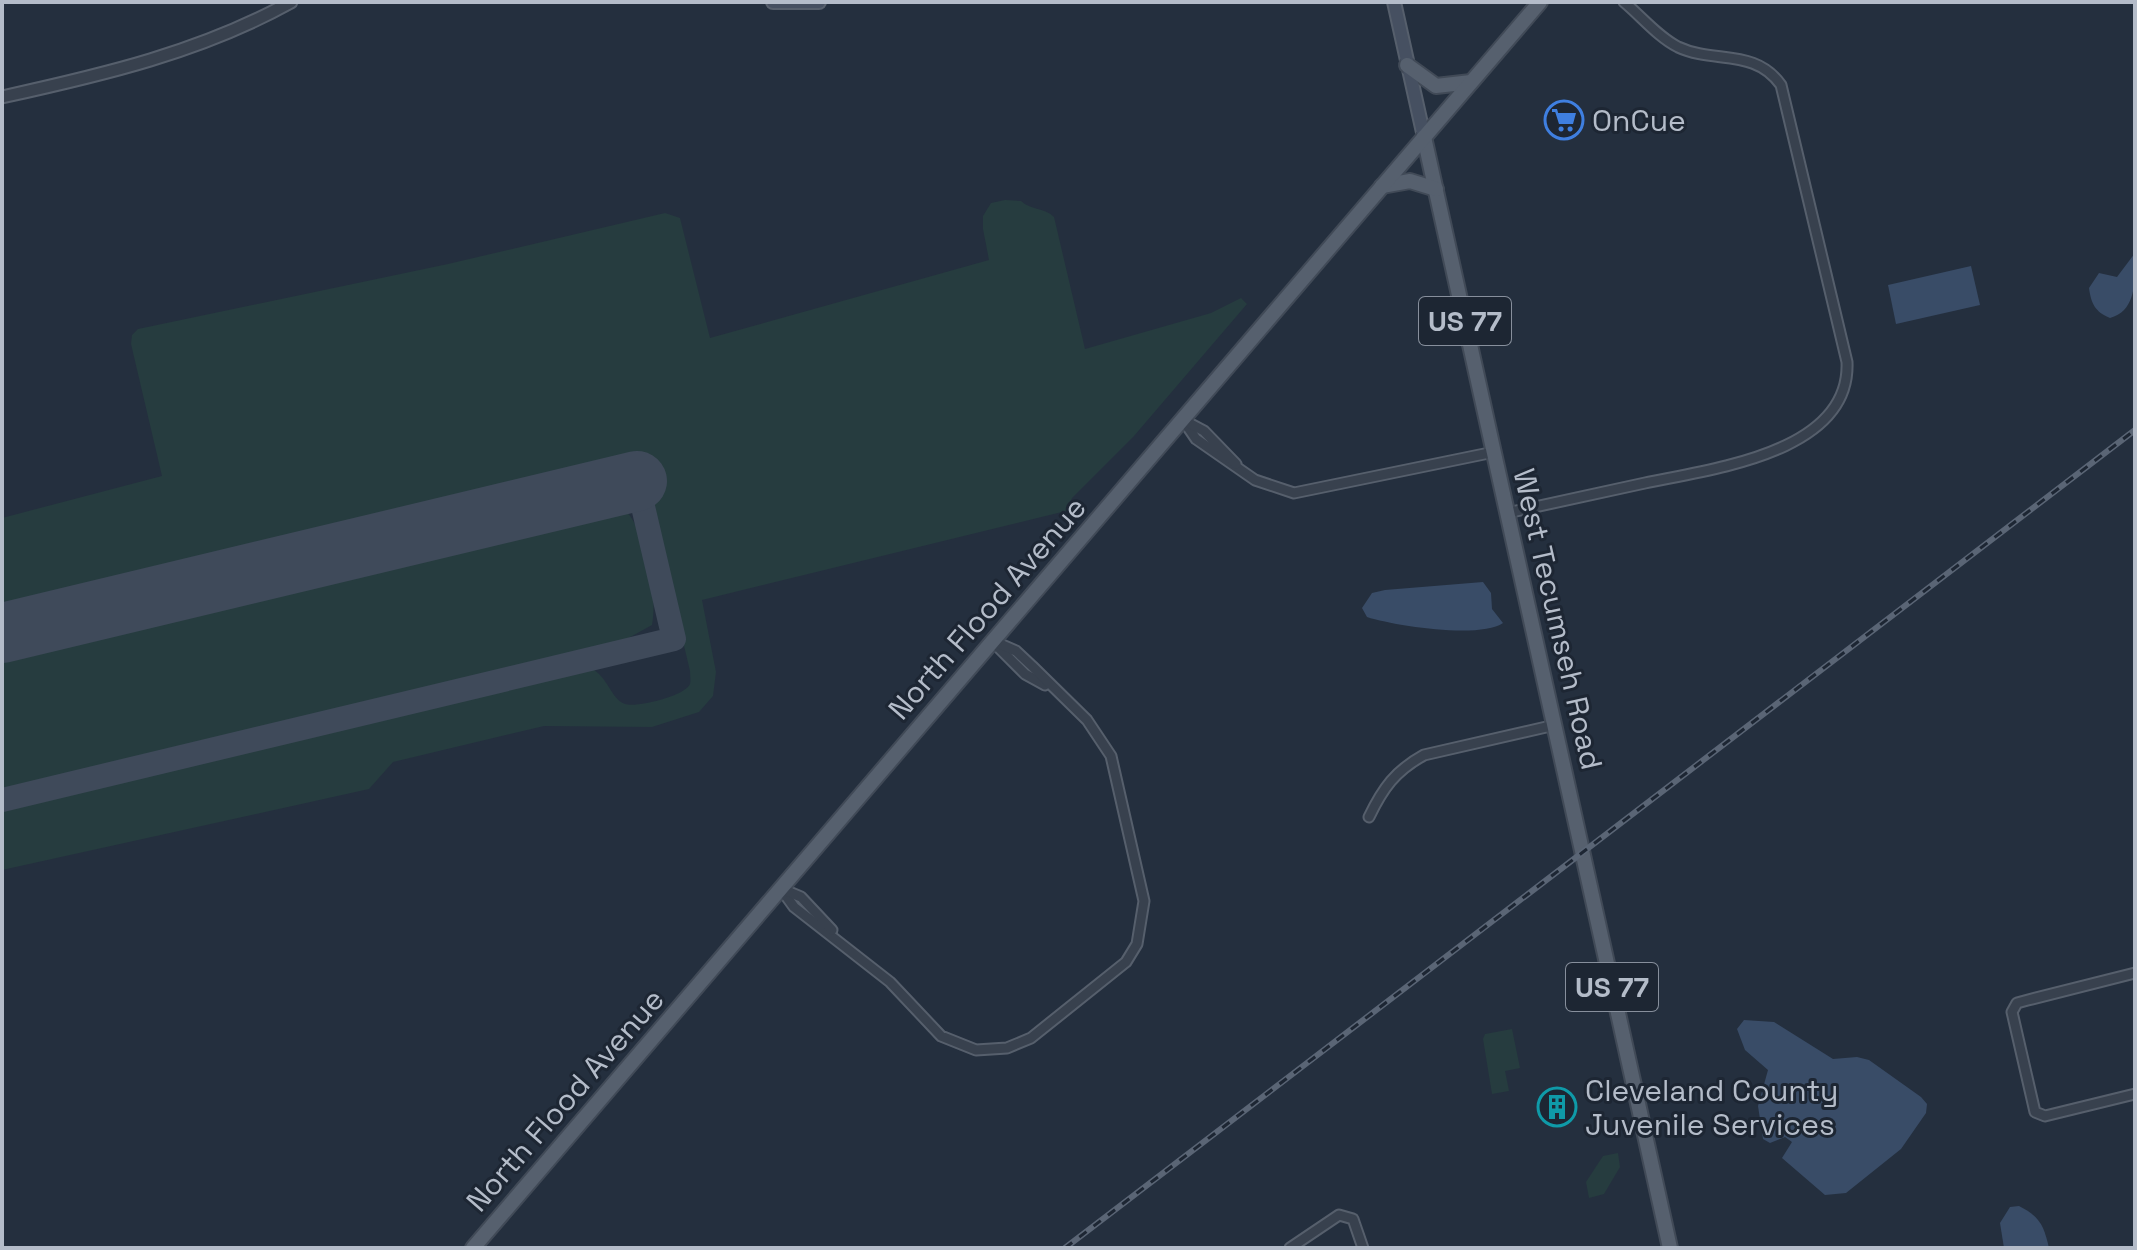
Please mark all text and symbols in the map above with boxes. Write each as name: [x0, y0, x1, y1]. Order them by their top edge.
supermarket icon: OnCue: [1543, 99, 1585, 141]
place label: OnCue: [1592, 101, 1686, 140]
road number: US 77: [1419, 297, 1511, 345]
street label: West Tecumseh Road: [1504, 465, 1612, 773]
street label: North Flood Avenue: [879, 488, 1095, 728]
road number: US 77: [1566, 963, 1658, 1011]
street label: North Flood Avenue: [457, 980, 673, 1220]
place label: Cleveland County Juvenile Services: [1585, 1071, 1838, 1144]
building icon: Cleveland County Juvenile Services: [1536, 1086, 1578, 1128]

